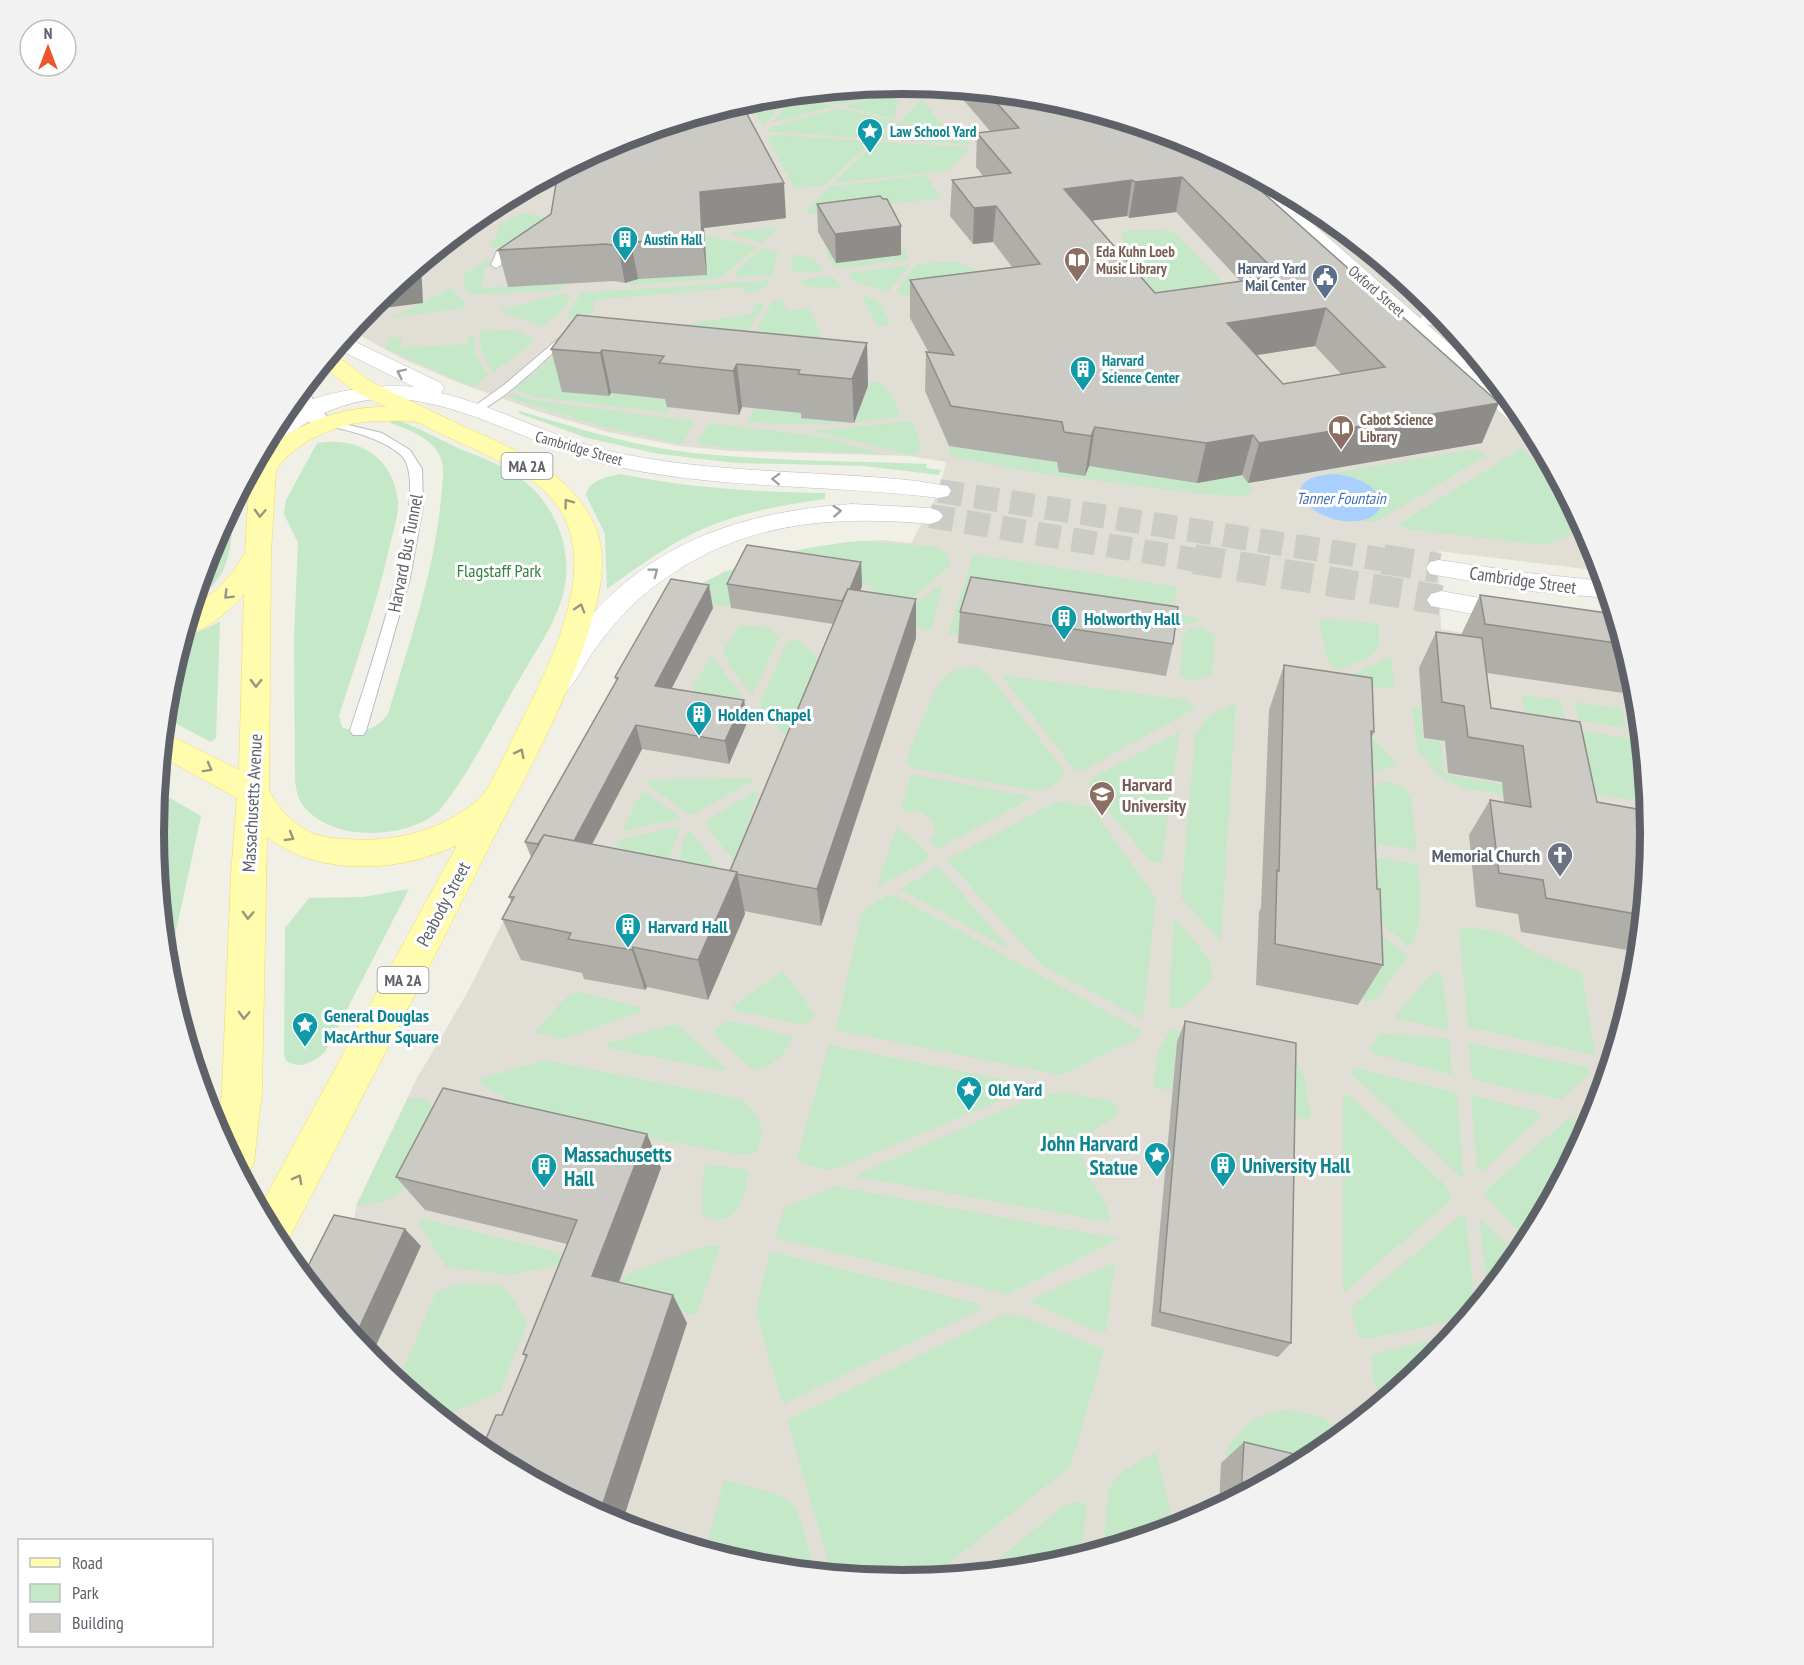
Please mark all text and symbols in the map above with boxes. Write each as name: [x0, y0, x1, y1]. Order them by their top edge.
north arrow: [18, 18, 78, 78]
text: N: [44, 23, 52, 43]
place icon: Law School Yard: [855, 116, 885, 154]
place label: Law School Yard: [890, 122, 977, 141]
building icon: Austin Hall: [610, 224, 640, 262]
place label: Austin Hall: [643, 230, 703, 249]
place label: Eda Kuhn Loeb Music Library: [1096, 242, 1175, 278]
library icon: Eda Kuhn Loeb Music Library: [1062, 245, 1092, 283]
place label: Harvard Yard Mail Center: [1238, 259, 1307, 295]
street label: Oxford Street: [1345, 261, 1409, 321]
public building icon: Harvard Yard Mail Center: [1310, 262, 1340, 300]
place label: Harvard Science Center: [1102, 351, 1180, 387]
building icon: Harvard Science Center: [1068, 354, 1098, 392]
one-way arrow: [397, 369, 408, 381]
place label: Cabot Science Library: [1360, 410, 1434, 446]
library icon: Cabot Science Library: [1326, 413, 1356, 451]
street label: Cambridge Street: [533, 427, 625, 469]
road number: MA 2A: [502, 453, 552, 479]
one-way arrow: [772, 472, 781, 485]
water label: Tanner Fountain: [1296, 488, 1387, 508]
street label: Harvard Bus Tunnel: [382, 491, 428, 614]
one-way arrow: [565, 498, 576, 509]
one-way arrow: [833, 505, 842, 518]
one-way arrow: [254, 508, 267, 517]
park label: Flagstaff Park: [457, 559, 541, 582]
street label: Cambridge Street: [1468, 561, 1578, 599]
one-way arrow: [648, 568, 659, 579]
one-way arrow: [225, 587, 236, 598]
one-way arrow: [573, 603, 586, 614]
building icon: Holworthy Hall: [1049, 603, 1079, 641]
place label: Holworthy Hall: [1084, 607, 1180, 630]
one-way arrow: [250, 679, 262, 688]
building icon: Holden Chapel: [684, 699, 714, 737]
place label: Holden Chapel: [718, 703, 812, 726]
street label: Massachusetts Avenue: [237, 733, 267, 873]
one-way arrow: [512, 749, 524, 760]
one-way arrow: [202, 761, 212, 772]
place label: Harvard University: [1122, 773, 1187, 817]
school or university icon: Harvard University: [1087, 779, 1117, 817]
one-way arrow: [283, 830, 294, 841]
church icon: Memorial Church: [1545, 840, 1575, 878]
place label: Memorial Church: [1432, 844, 1540, 867]
street label: Peabody Street: [411, 858, 475, 950]
one-way arrow: [241, 911, 254, 920]
building icon: Harvard Hall: [613, 911, 643, 949]
place label: Harvard Hall: [648, 915, 728, 938]
road number: MA 2A: [378, 967, 428, 993]
place label: General Douglas MacArthur Square: [324, 1004, 439, 1048]
place icon: General Douglas MacArthur Square: [290, 1010, 320, 1048]
one-way arrow: [238, 1011, 251, 1020]
place icon: Old Yard: [954, 1074, 984, 1112]
place label: Old Yard: [988, 1078, 1042, 1101]
place label: John Harvard Statue: [1040, 1130, 1138, 1181]
place icon: John Harvard Statue: [1142, 1140, 1172, 1178]
place label: Massachusetts Hall: [564, 1141, 672, 1192]
building icon: University Hall: [1208, 1150, 1238, 1188]
building icon: Massachusetts Hall: [529, 1151, 559, 1189]
place label: University Hall: [1242, 1152, 1351, 1179]
one-way arrow: [291, 1175, 302, 1186]
legend: [18, 1539, 213, 1647]
text: Road: [72, 1551, 103, 1574]
text: Park: [72, 1581, 99, 1604]
text: Building: [72, 1611, 124, 1634]

